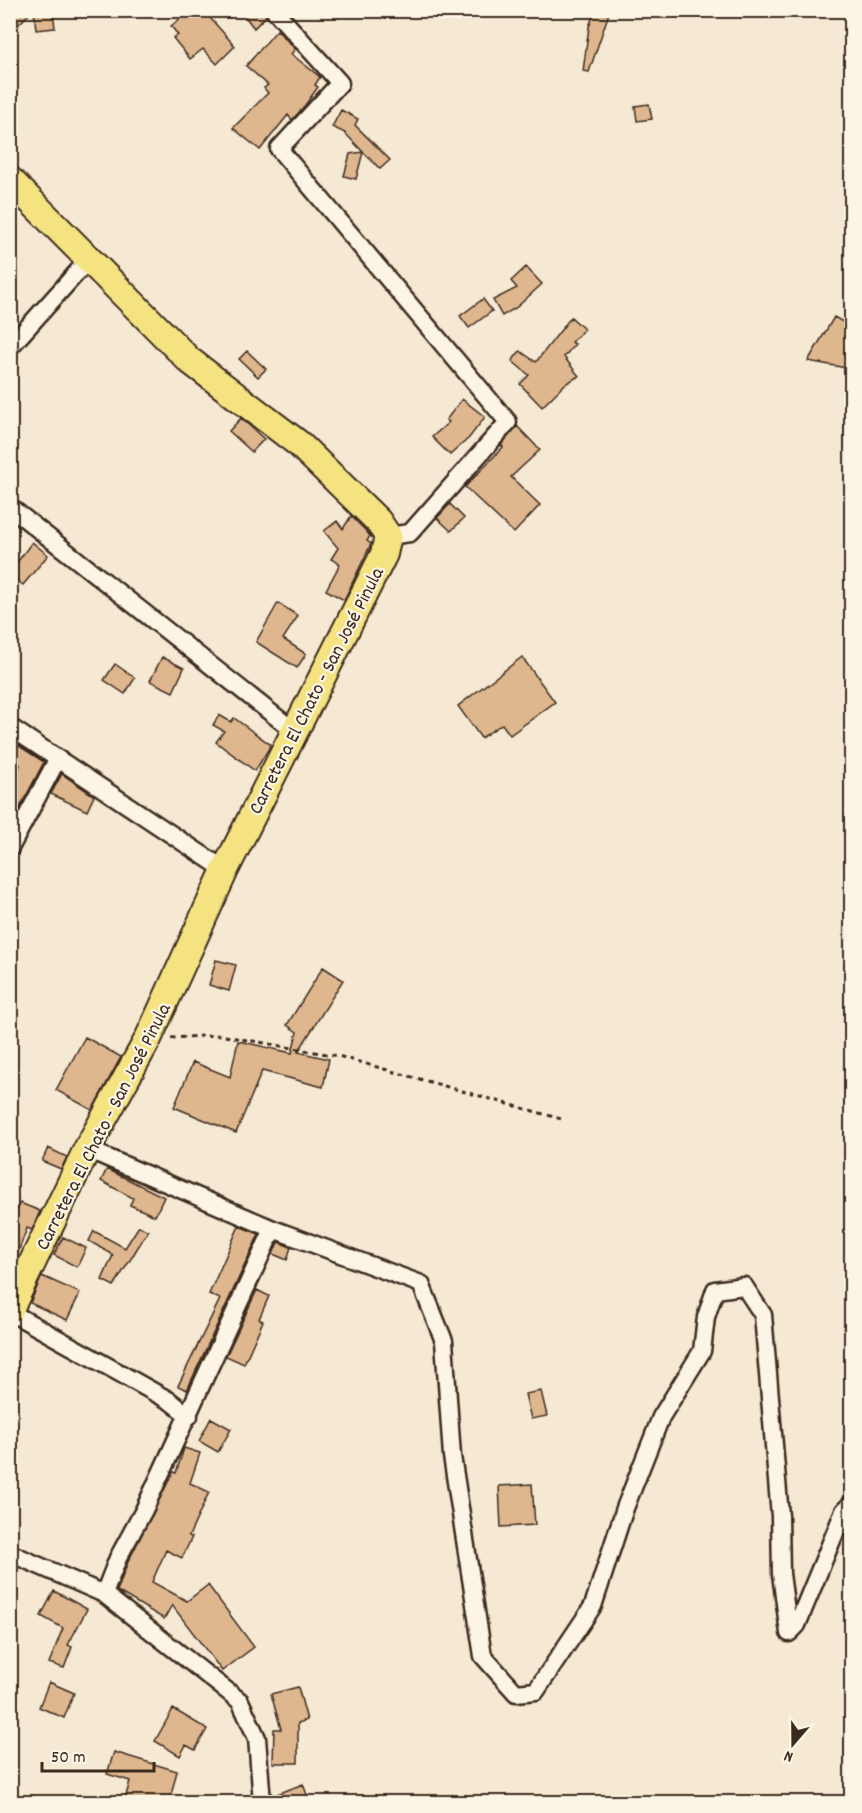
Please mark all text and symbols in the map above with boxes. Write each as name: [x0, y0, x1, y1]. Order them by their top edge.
street label: Carretera El Chato - San José Pinula: [243, 562, 393, 820]
street label: Carretera El Chato - San José Pinula: [30, 998, 180, 1256]
north arrow: [763, 1714, 823, 1774]
scale bar: [42, 1735, 154, 1773]
text: N: [781, 1744, 796, 1768]
text: 50 m: [51, 1746, 86, 1771]

